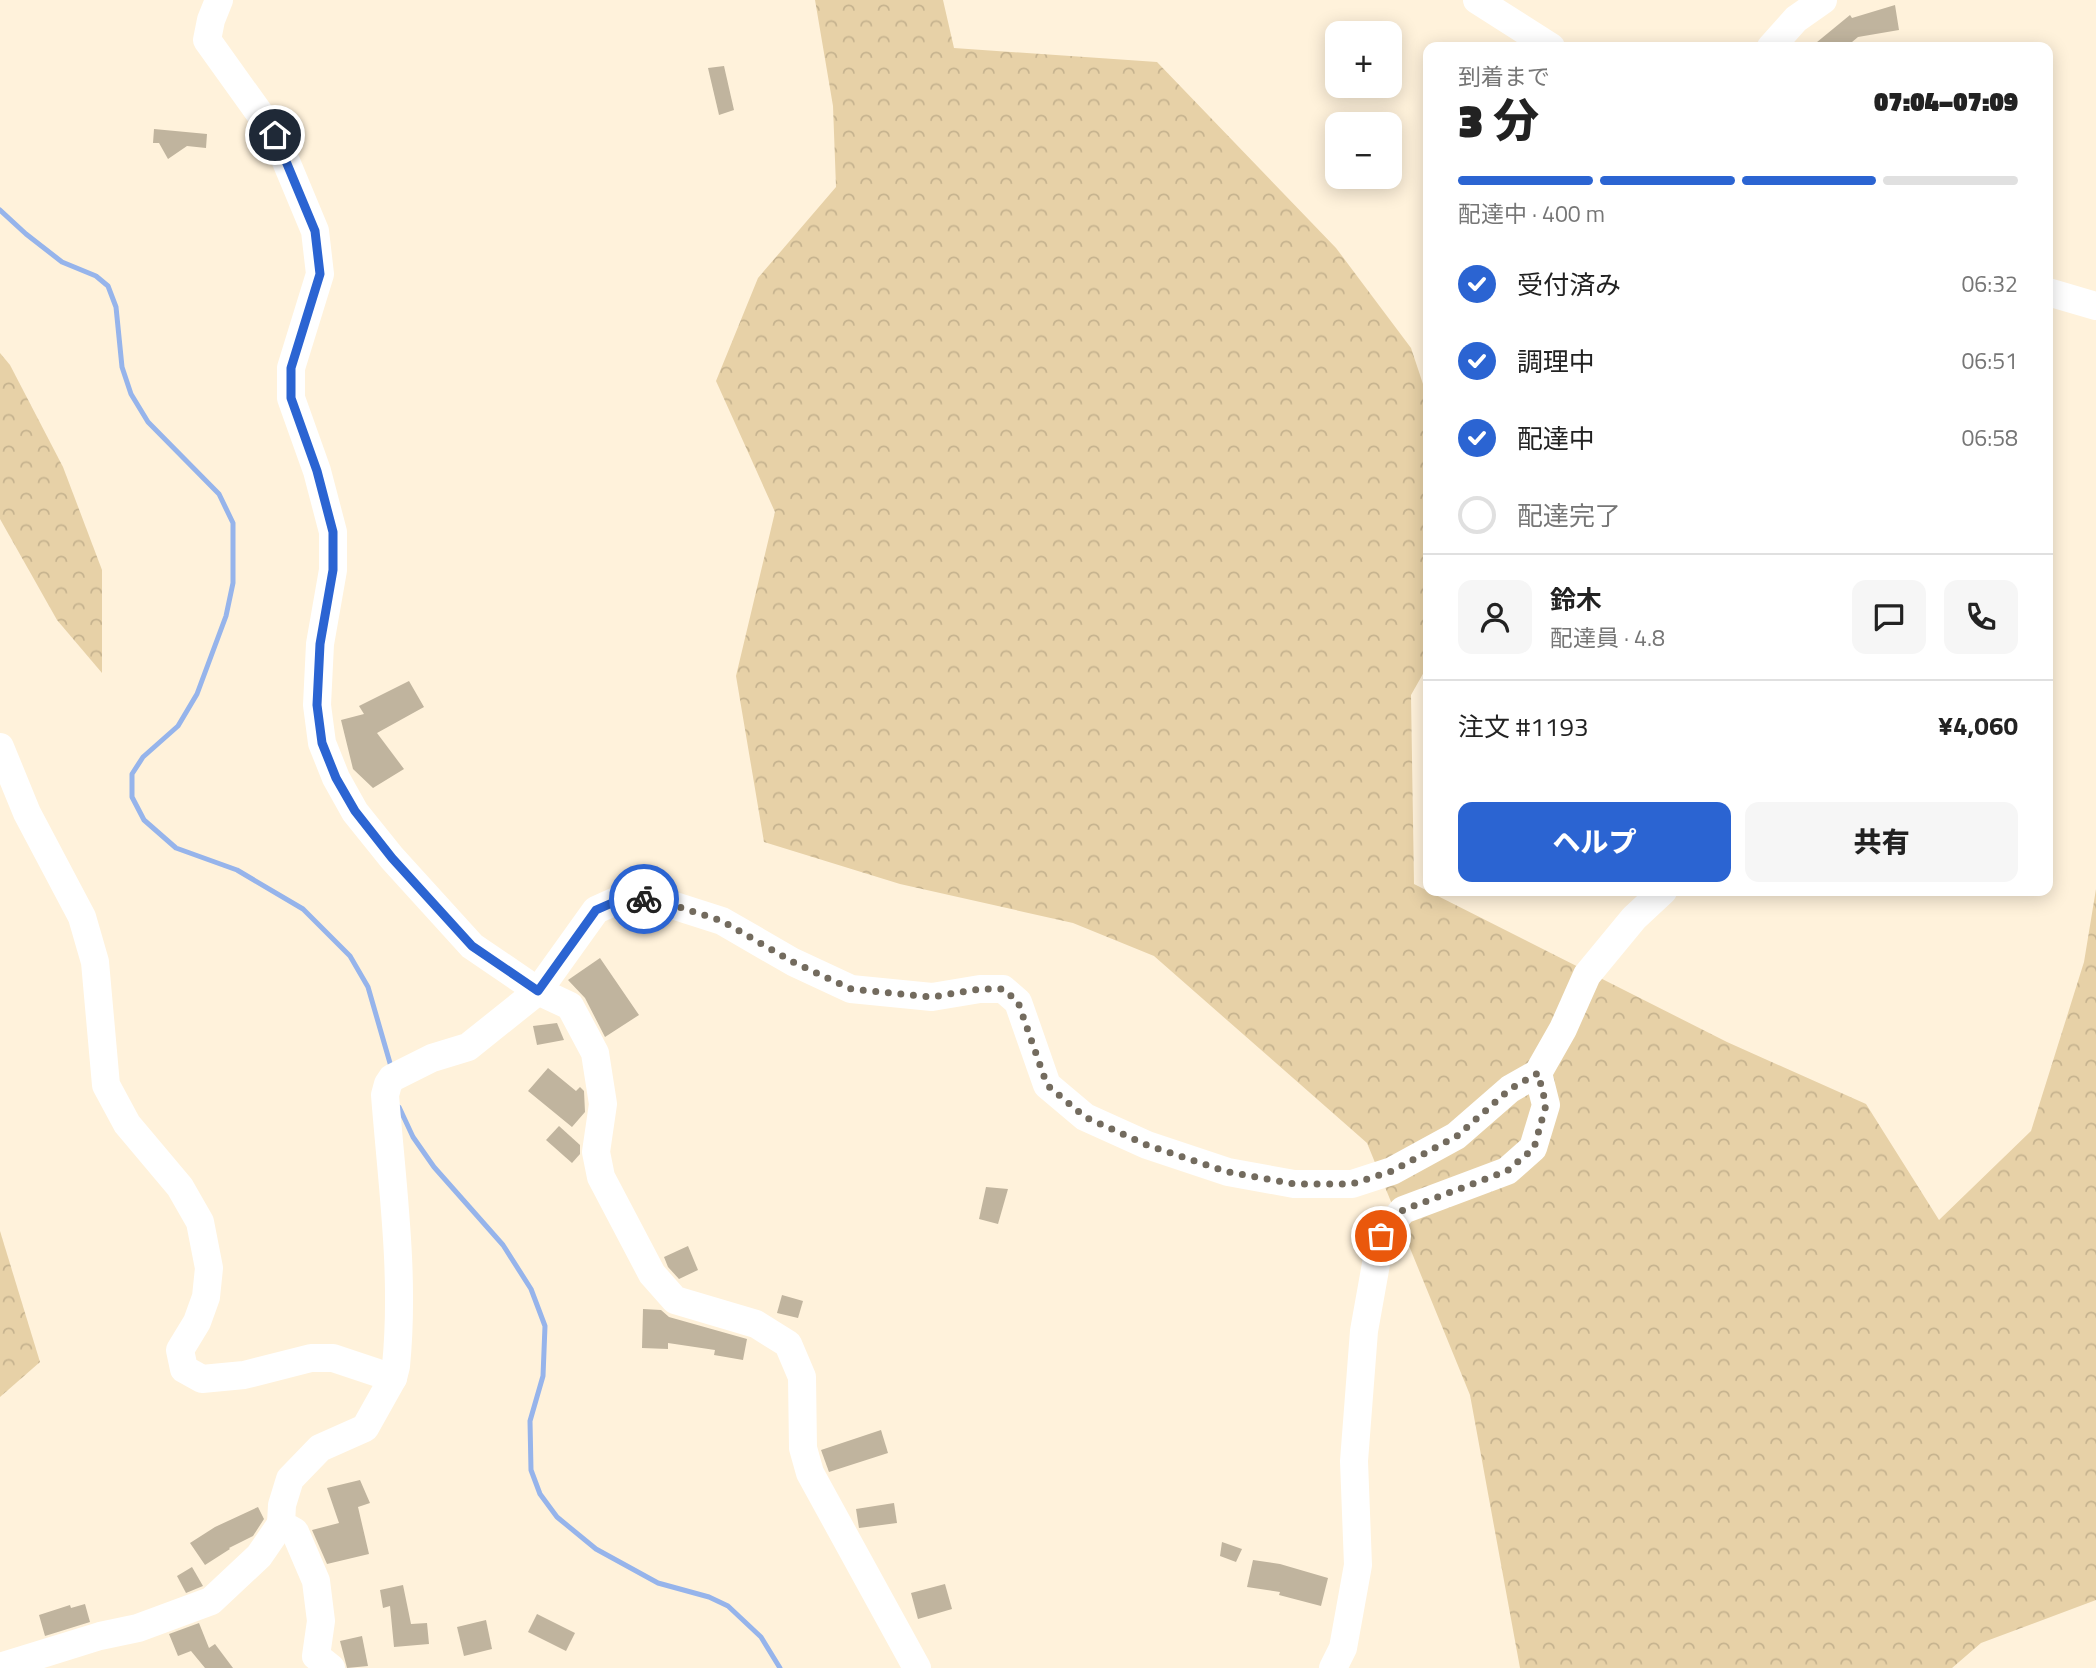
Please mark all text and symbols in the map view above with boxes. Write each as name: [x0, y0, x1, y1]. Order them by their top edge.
map controls: [1325, 21, 1402, 189]
button: +: [1325, 21, 1402, 98]
text: 到着まで: [1458, 59, 1550, 94]
text: 07:04–07:09: [1874, 82, 2018, 121]
text: 3 分: [1458, 85, 1539, 155]
pin: [245, 105, 305, 165]
button: −: [1325, 112, 1402, 189]
icon: home: [256, 116, 294, 154]
text: 配達中 · 400 m: [1458, 196, 1605, 231]
icon: check: [1458, 265, 1496, 303]
text: 受付済み: [1517, 265, 1621, 304]
text: 06:32: [1961, 266, 2018, 301]
icon: check: [1458, 342, 1496, 380]
text: 調理中: [1517, 342, 1595, 381]
text: 06:51: [1961, 343, 2018, 378]
icon: check: [1458, 419, 1496, 457]
text: 配達中: [1517, 419, 1595, 458]
text: 06:58: [1961, 420, 2018, 455]
text: 配達完了: [1517, 496, 1621, 535]
button: person: [1458, 580, 1532, 654]
text: 鈴木: [1550, 580, 1602, 619]
button: chat: [1852, 580, 1926, 654]
button: phone: [1944, 580, 2018, 654]
text: 配達員 · 4.8: [1550, 620, 1665, 655]
text: ¥4,060: [1938, 706, 2018, 745]
text: 注文 #1193: [1458, 707, 1589, 746]
button: ヘルプ: [1458, 802, 1731, 882]
button: 共有: [1745, 802, 2018, 882]
courier: [609, 864, 679, 934]
icon: bike: [625, 880, 663, 918]
pin: [1351, 1206, 1411, 1266]
icon: bag: [1362, 1217, 1400, 1255]

